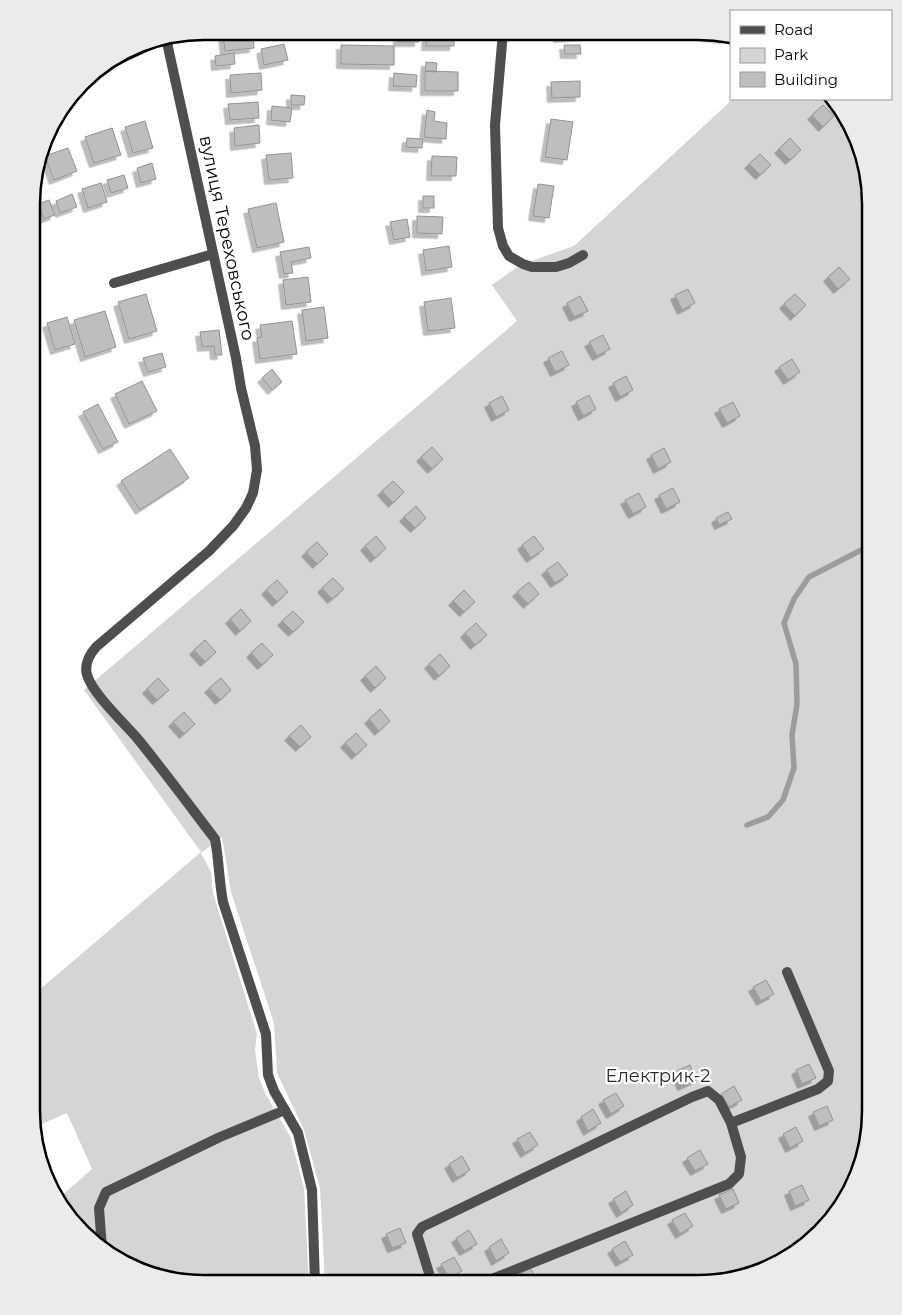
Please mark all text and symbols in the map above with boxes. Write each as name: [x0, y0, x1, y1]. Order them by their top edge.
legend: [730, 10, 892, 100]
text: Road: [774, 20, 813, 39]
text: Park: [774, 45, 808, 64]
text: Building: [774, 70, 838, 89]
street label: вулиця Тереховського: [194, 133, 260, 343]
park label: Електрик-2: [606, 1065, 710, 1087]

